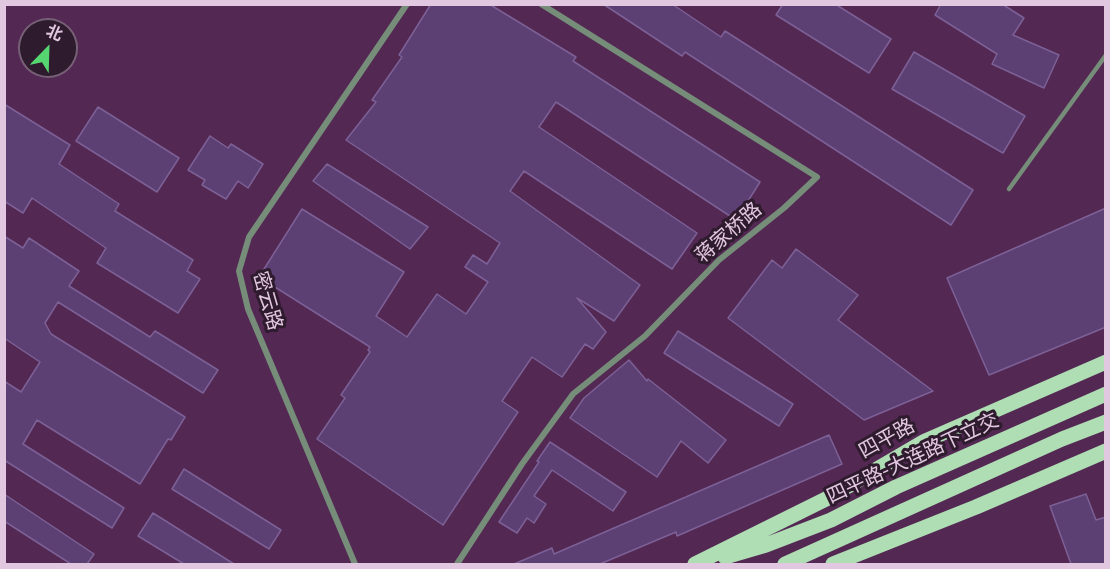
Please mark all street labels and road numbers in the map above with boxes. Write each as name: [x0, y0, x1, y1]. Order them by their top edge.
street label: 蒋家桥路: [691, 198, 767, 268]
street label: 密云路: [247, 269, 287, 333]
street label: 四平路-大连路下立交: [823, 409, 1003, 509]
street label: 四平路: [855, 414, 919, 464]

